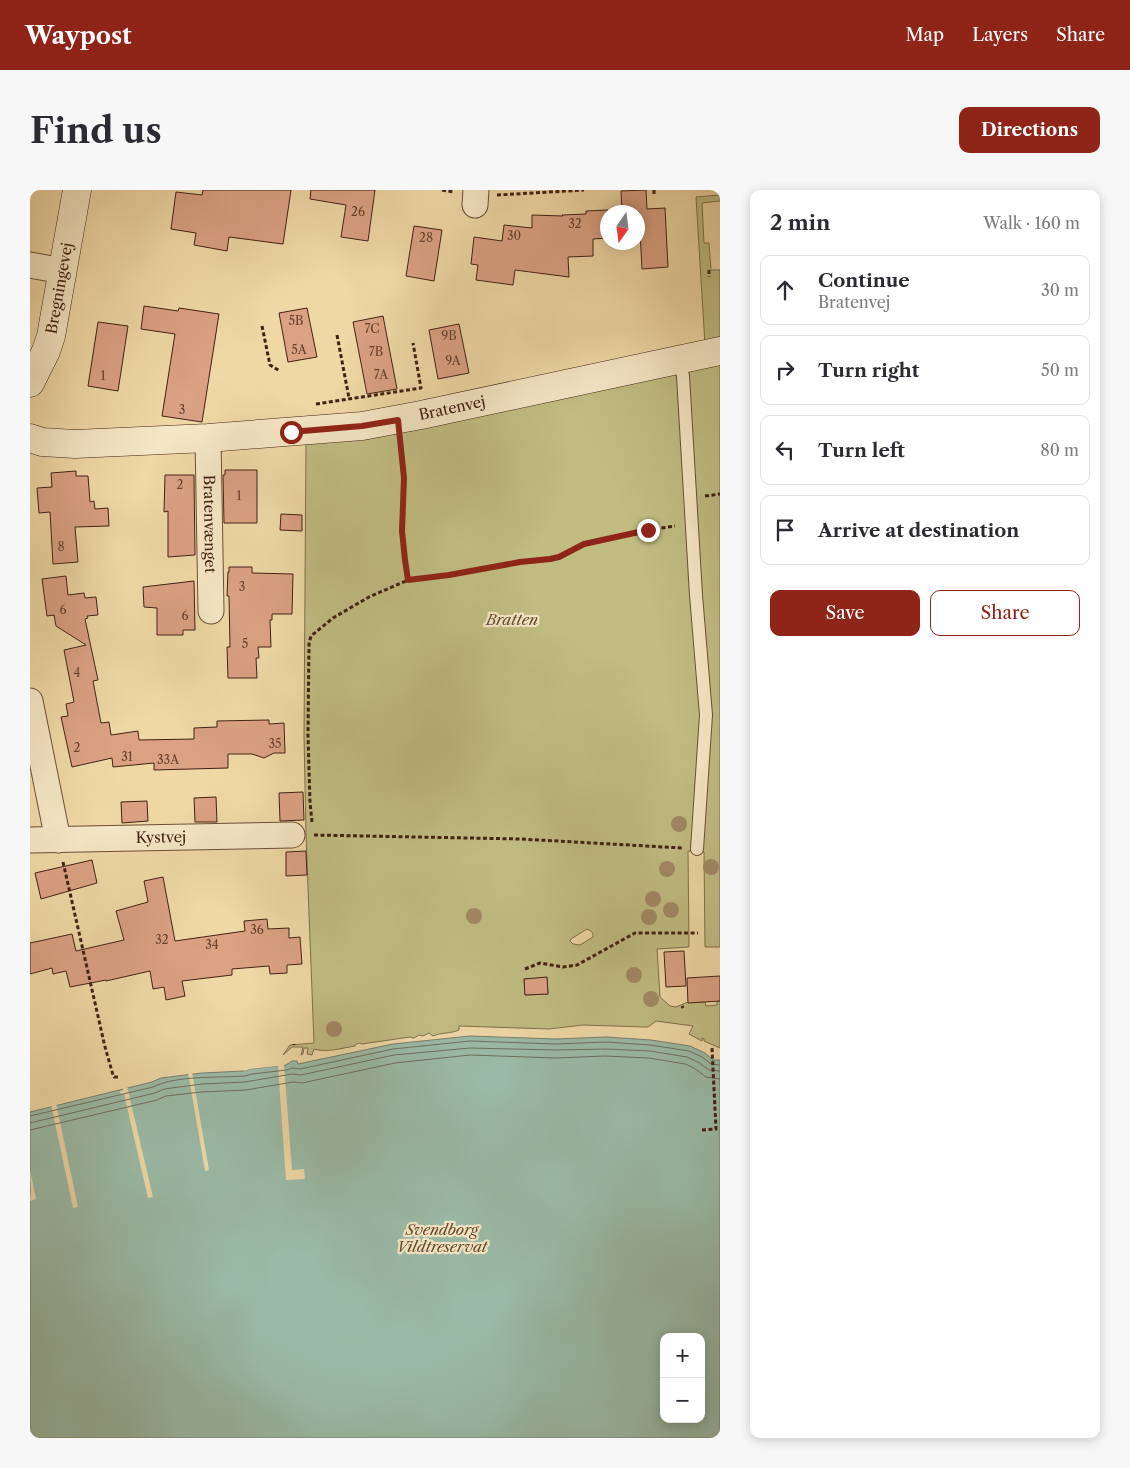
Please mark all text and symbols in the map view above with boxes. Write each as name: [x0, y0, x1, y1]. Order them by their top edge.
text: Waypost: [25, 21, 132, 50]
text: Map: [906, 24, 944, 46]
text: Layers: [972, 24, 1028, 46]
text: Share: [1056, 24, 1105, 46]
button: Directions: [959, 107, 1100, 153]
text: Find us: [30, 109, 162, 152]
house number: 26: [351, 204, 365, 219]
north arrow: [600, 205, 645, 250]
text: 2 min: [770, 210, 830, 235]
text: Walk · 160 m: [983, 213, 1080, 233]
house number: 32: [568, 216, 582, 231]
house number: 30: [507, 228, 521, 243]
house number: 28: [419, 230, 433, 245]
street label: Bregningevej: [42, 241, 76, 336]
text: Continue: [818, 269, 910, 292]
icon: ahead: [771, 276, 799, 304]
text: 30 m: [1041, 280, 1079, 300]
text: Bratenvej: [818, 292, 890, 312]
house number: 5B: [289, 313, 303, 328]
house number: 7C: [364, 321, 380, 336]
house number: 9B: [441, 328, 457, 343]
house number: 5A: [291, 342, 308, 357]
house number: 7B: [369, 344, 383, 359]
house number: 9A: [445, 353, 462, 368]
icon: right: [771, 356, 799, 384]
text: Turn right: [818, 359, 919, 382]
text: 50 m: [1041, 360, 1079, 380]
house number: 7A: [374, 367, 389, 382]
house number: 1: [100, 368, 106, 383]
street label: Bratenvej: [417, 392, 487, 424]
house number: 3: [179, 402, 185, 417]
route start: [280, 421, 303, 444]
icon: left: [771, 436, 799, 464]
text: Turn left: [818, 439, 905, 462]
text: 80 m: [1040, 440, 1079, 460]
street label: Bratenvænget: [200, 475, 220, 574]
house number: 2: [177, 477, 184, 492]
house number: 1: [236, 488, 242, 503]
icon: arrive: [771, 516, 799, 544]
route end: [637, 519, 660, 542]
text: Arrive at destination: [818, 519, 1019, 542]
house number: 8: [57, 539, 65, 554]
house number: 3: [239, 579, 245, 594]
button: Save: [770, 590, 920, 636]
button: Share: [930, 590, 1080, 636]
house number: 6: [59, 602, 67, 617]
house number: 6: [181, 608, 189, 623]
park label: Bratten: [485, 610, 538, 629]
house number: 5: [242, 636, 248, 651]
house number: 4: [74, 665, 81, 680]
house number: 35: [268, 736, 282, 751]
house number: 2: [74, 740, 81, 755]
house number: 31: [121, 749, 133, 764]
house number: 33A: [157, 752, 180, 767]
street label: Kystvej: [136, 827, 186, 847]
house number: 36: [250, 922, 264, 937]
house number: 32: [155, 932, 169, 947]
house number: 34: [205, 937, 219, 952]
park label: Svendborg Vildtreservat: [397, 1220, 488, 1256]
map controls: [660, 1333, 705, 1423]
button: +: [660, 1333, 705, 1378]
button: −: [660, 1378, 705, 1423]

